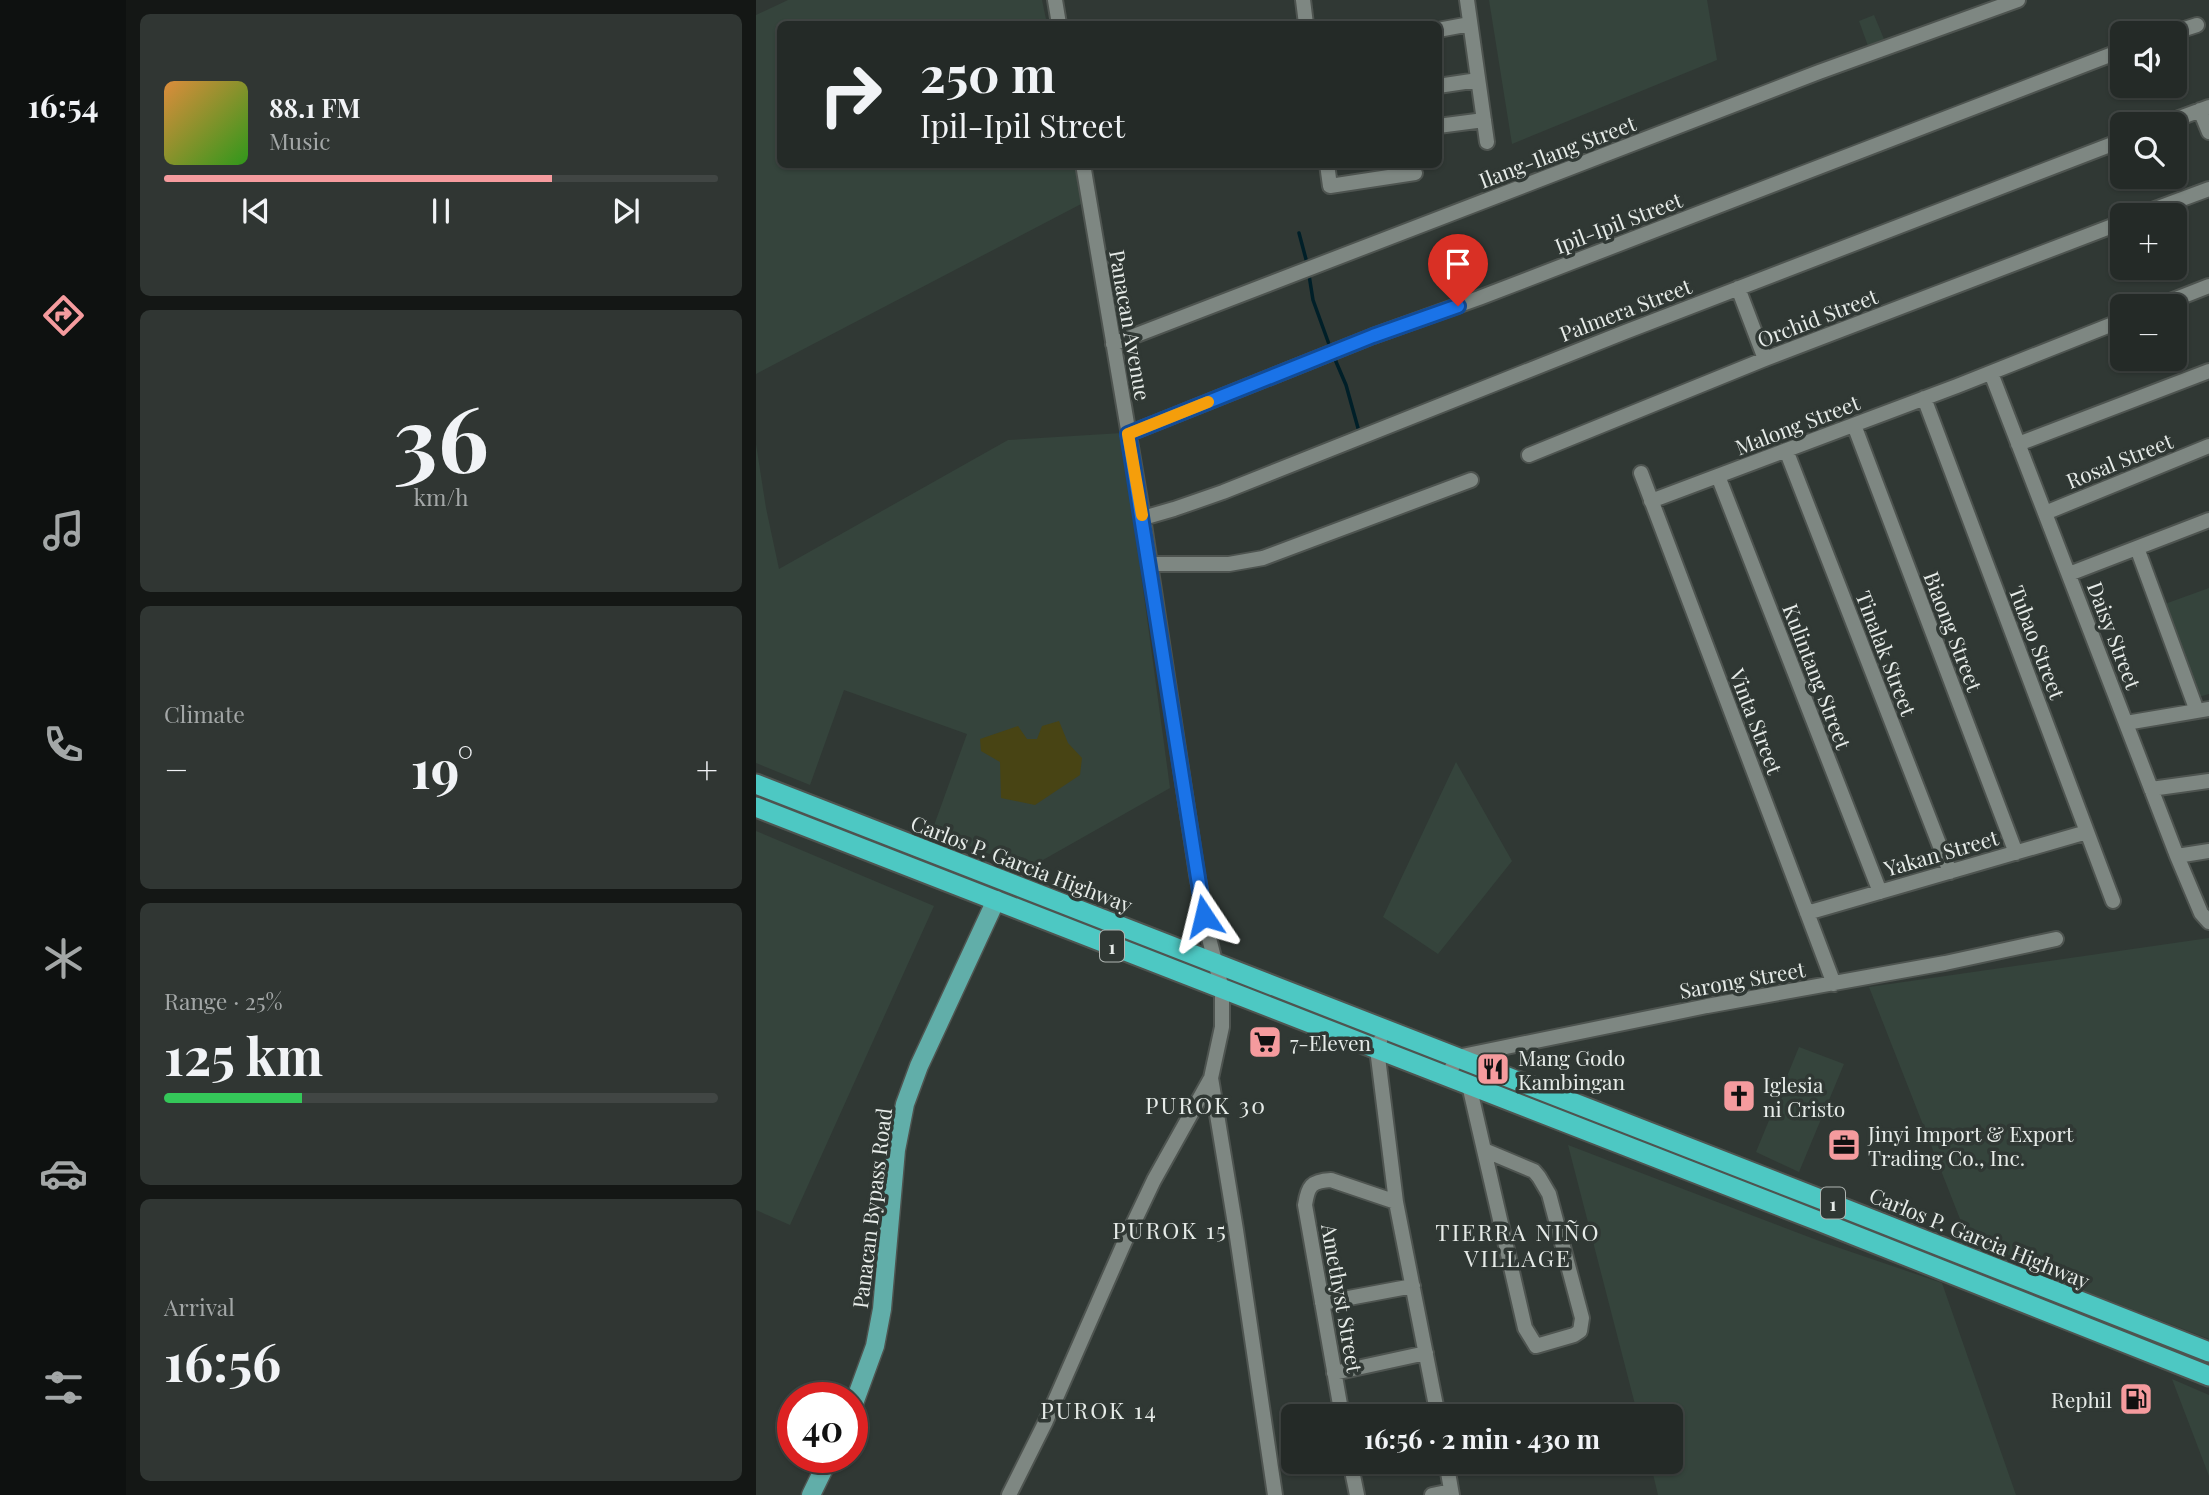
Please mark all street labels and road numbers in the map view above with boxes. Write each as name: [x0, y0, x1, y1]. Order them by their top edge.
street label: Ilang-Ilang Street: [1475, 108, 1640, 194]
street label: Ipil-Ipil Street: [1550, 185, 1686, 259]
street label: Panacan Avenue: [1104, 247, 1158, 403]
street label: Palmera Street: [1555, 271, 1695, 347]
street label: Orchid Street: [1753, 281, 1882, 353]
street label: Malong Street: [1731, 387, 1864, 461]
street label: Rosal Street: [2062, 426, 2177, 494]
street label: Biaong Street: [1918, 567, 1990, 695]
street label: Daisy Street: [2082, 577, 2148, 693]
street label: Tubao Street: [2004, 581, 2073, 703]
street label: Tinalak Street: [1850, 587, 1924, 720]
street label: Kulintang Street: [1777, 599, 1859, 753]
street label: Vinta Street: [1724, 663, 1790, 778]
street label: Carlos P. Garcia Highway: [907, 808, 1137, 918]
street label: Yakan Street: [1880, 822, 2002, 882]
road number: 1: [1100, 930, 1124, 962]
street label: Sarong Street: [1677, 954, 1808, 1004]
street label: Panacan Bypass Road: [845, 1106, 897, 1310]
street label: Carlos P. Garcia Highway: [1866, 1180, 2095, 1294]
road number: 1: [1821, 1188, 1845, 1218]
street label: Amethyst Street: [1316, 1220, 1370, 1375]

